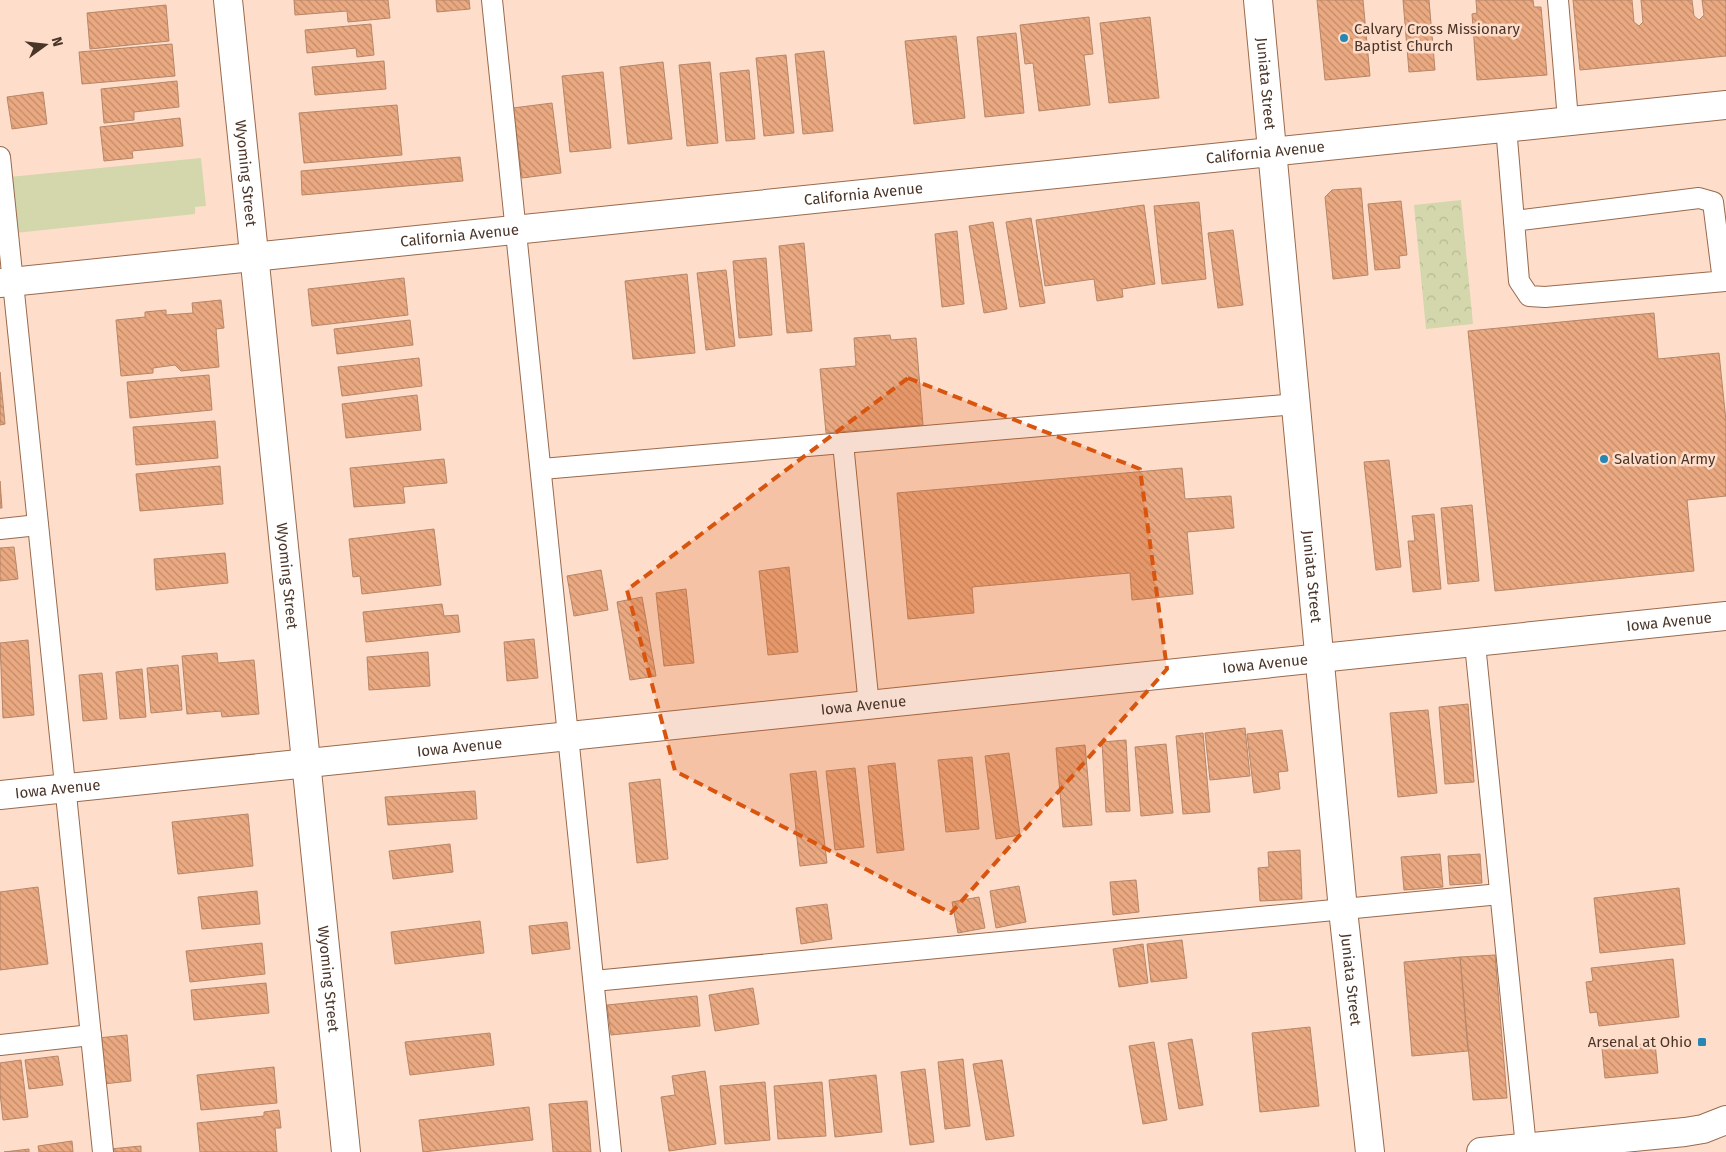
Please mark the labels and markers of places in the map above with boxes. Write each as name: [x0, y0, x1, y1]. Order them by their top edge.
place label: Calvary Cross Missionary Baptist Church: [1354, 20, 1521, 55]
marker: Calvary Cross Missionary Baptist Church: [1338, 32, 1350, 44]
place label: Salvation Army: [1614, 450, 1716, 468]
marker: Salvation Army: [1598, 453, 1610, 465]
place label: Arsenal at Ohio: [1588, 1033, 1692, 1051]
marker: Arsenal at Ohio: [1696, 1036, 1708, 1048]

